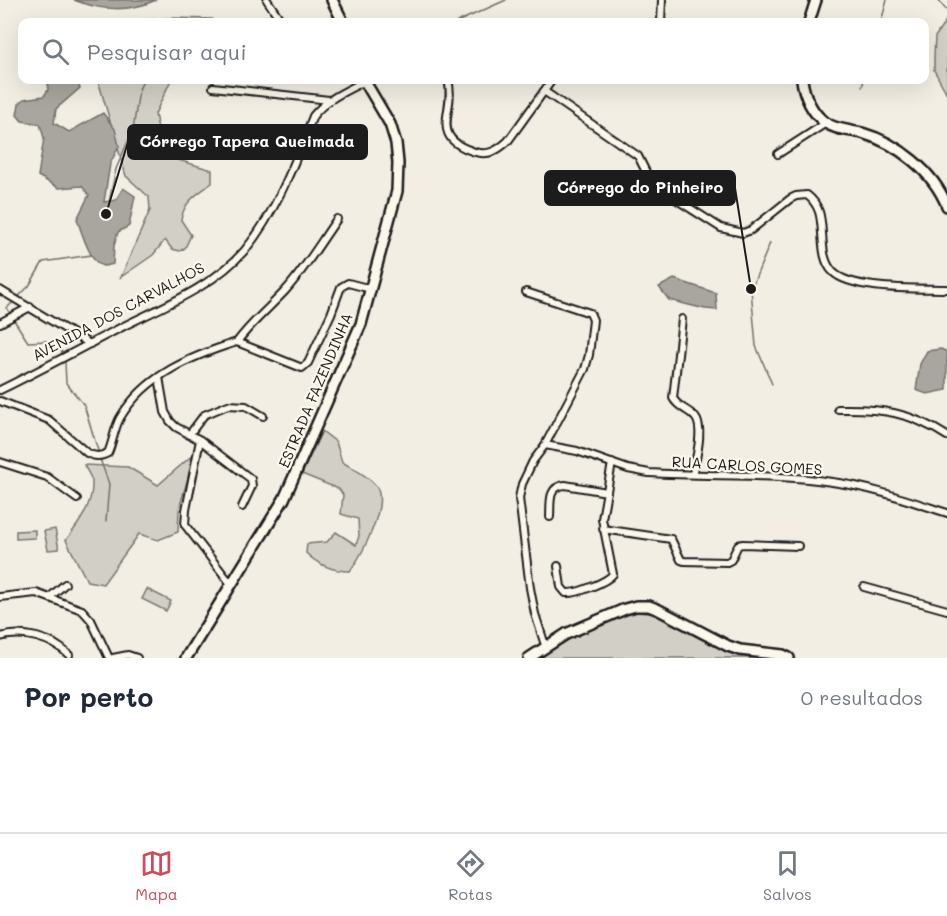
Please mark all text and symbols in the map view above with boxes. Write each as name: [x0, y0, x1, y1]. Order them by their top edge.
search box: [18, 18, 929, 84]
icon: search: [39, 35, 72, 68]
text: Pesquisar aqui: [87, 37, 247, 66]
callout: Córrego Tapera Queimada: [128, 125, 367, 159]
text: Córrego Tapera Queimada: [139, 130, 355, 151]
callout: Córrego do Pinheiro: [545, 171, 735, 205]
text: Córrego do Pinheiro: [557, 176, 723, 197]
street label: AVENIDA DOS CARVALHOS: [28, 257, 208, 365]
street label: ESTRADA FAZENDINHA: [273, 309, 357, 471]
street label: RUA CARLOS GOMES: [671, 451, 823, 479]
text: Por perto: [24, 680, 153, 714]
text: 0 resultados: [801, 684, 923, 710]
tab: Mapa: [135, 847, 178, 904]
tab: Rotas: [448, 847, 493, 904]
tab: Salvos: [763, 847, 812, 904]

